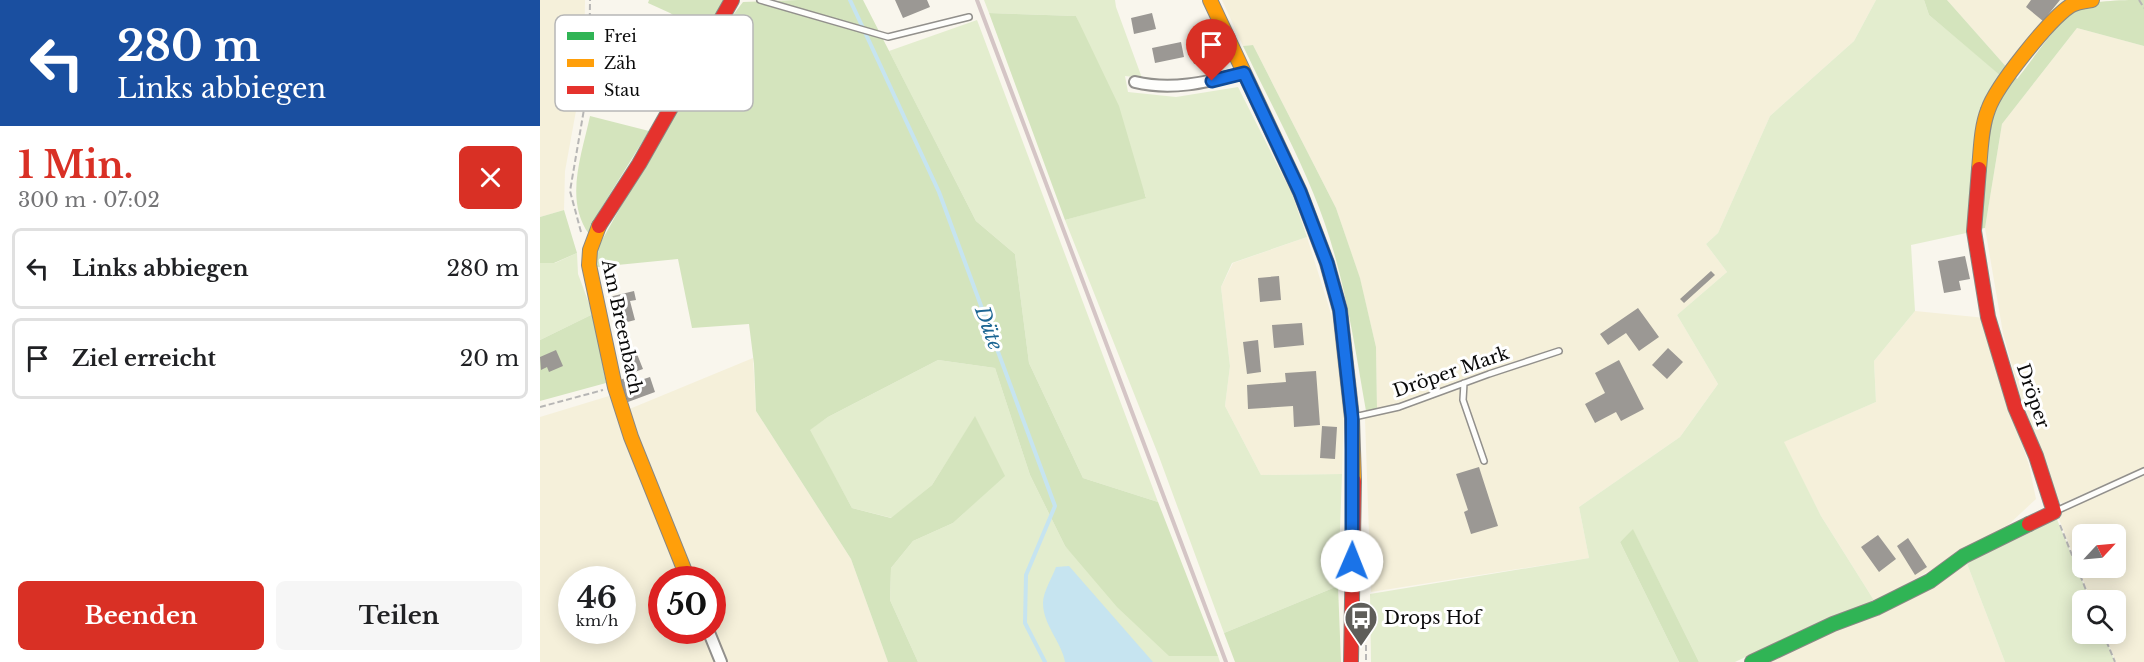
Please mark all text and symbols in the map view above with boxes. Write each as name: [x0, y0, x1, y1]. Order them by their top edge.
legend: [555, 15, 753, 111]
pin: [1186, 19, 1237, 81]
text: 280 m: [117, 20, 260, 72]
icon: left: [18, 24, 96, 102]
text: Frei: [604, 26, 637, 46]
icon: arrive: [1195, 28, 1228, 61]
text: Zäh: [604, 53, 636, 73]
text: Links abbiegen: [117, 72, 326, 105]
text: Stau: [604, 80, 640, 100]
text: 1 Min.: [18, 143, 133, 188]
button: close: [459, 146, 522, 209]
text: 300 m · 07:02: [18, 188, 160, 212]
icon: left: [21, 252, 54, 285]
text: Links abbiegen: [72, 255, 249, 282]
text: 280 m: [446, 255, 519, 282]
street label: Am Breenbach: [597, 257, 647, 396]
water label: Düte: [970, 302, 1008, 353]
icon: arrive: [21, 342, 54, 375]
street label: Dröper Mark: [1390, 342, 1512, 402]
text: Ziel erreicht: [72, 345, 216, 372]
text: 20 m: [460, 345, 519, 372]
street label: Dröper: [2012, 361, 2054, 432]
north arrow: [2072, 524, 2126, 578]
map controls: [2072, 524, 2126, 644]
position arrow: [1320, 529, 1384, 593]
speed limit sign: 50: [648, 566, 726, 644]
text: 46: [577, 579, 617, 616]
button: Beenden: [18, 581, 264, 650]
button: Teilen: [276, 581, 522, 650]
button: search: [2072, 590, 2126, 644]
bus stop icon: Drops Hof: [1343, 600, 1379, 647]
place label: Drops Hof: [1384, 607, 1484, 629]
text: km/h: [576, 611, 618, 630]

